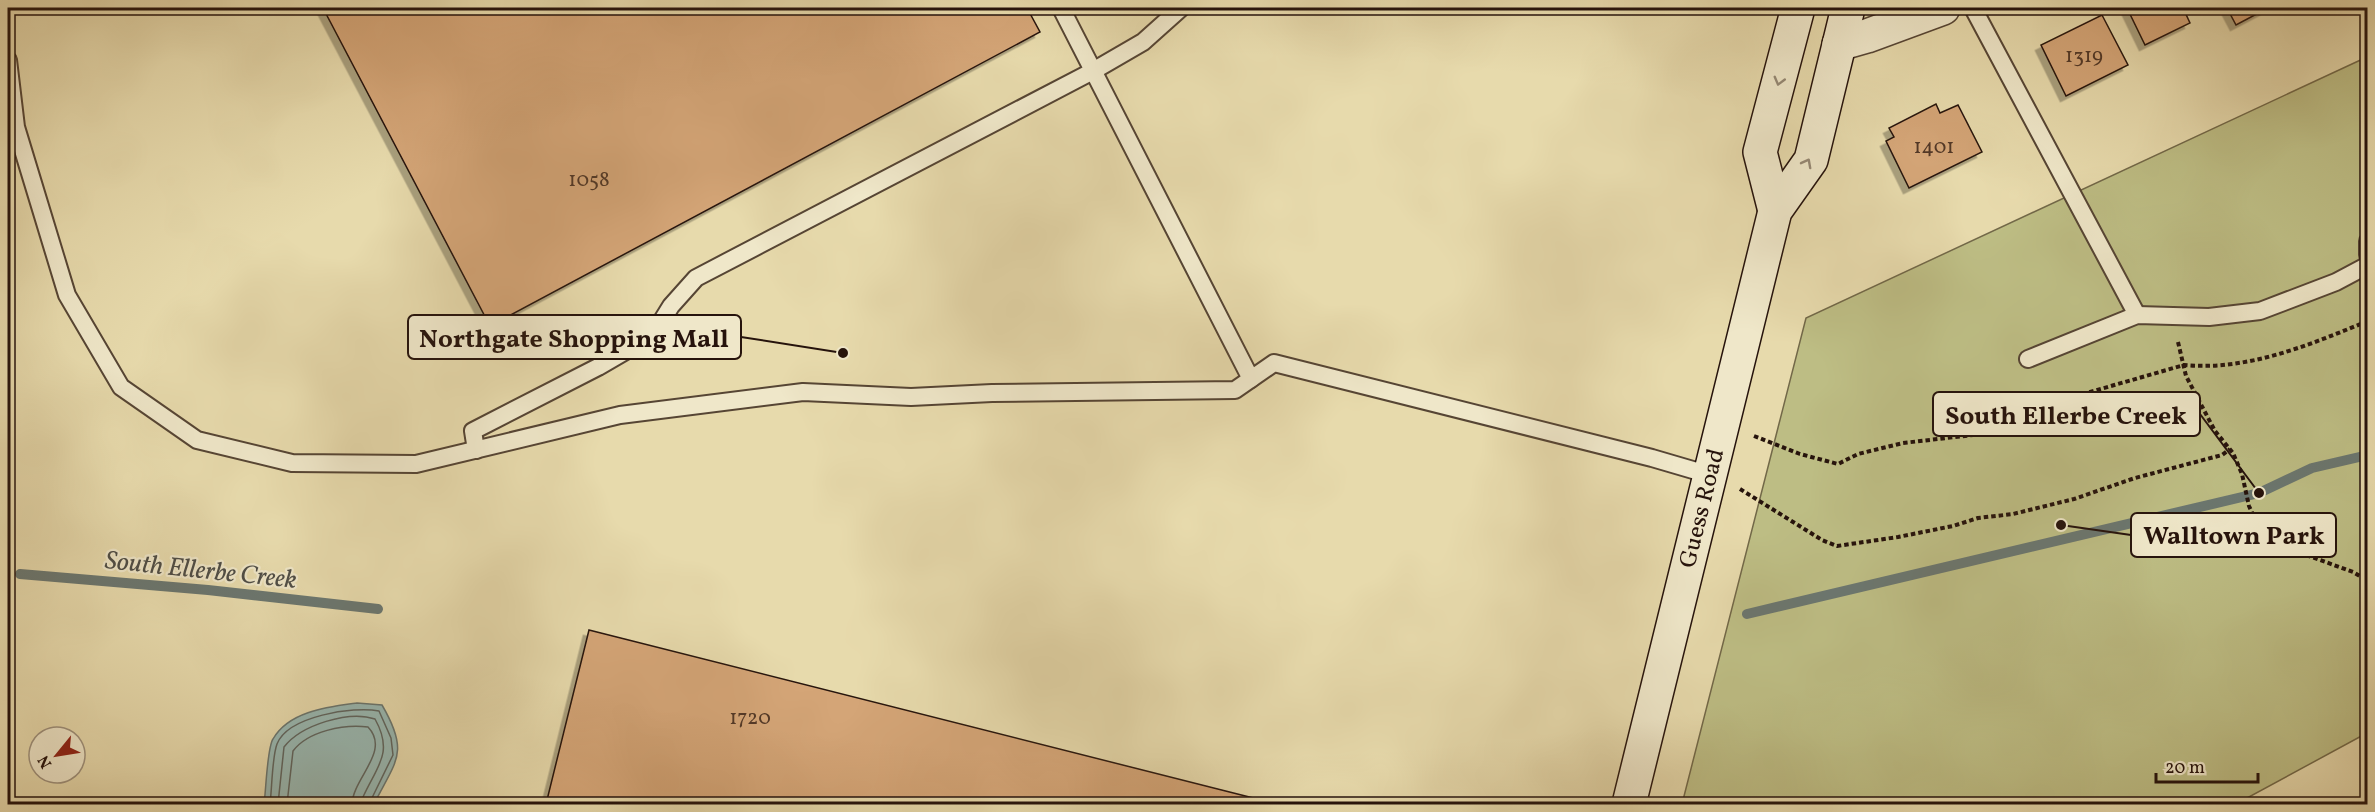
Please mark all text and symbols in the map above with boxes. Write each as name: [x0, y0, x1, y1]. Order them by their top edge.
house number: 1319: [2065, 42, 2103, 71]
one-way arrow: [1774, 75, 1786, 85]
house number: 1401: [1913, 133, 1955, 162]
one-way arrow: [1800, 158, 1812, 169]
house number: 1058: [568, 166, 610, 195]
callout: Northgate Shopping Mall: [408, 315, 741, 359]
text: Northgate Shopping Mall: [419, 322, 729, 358]
callout: South Ellerbe Creek: [1933, 392, 2200, 436]
text: South Ellerbe Creek: [1945, 399, 2187, 435]
street label: Guess Road: [1672, 445, 1734, 572]
callout: Walltown Park: [2131, 513, 2336, 557]
text: Walltown Park: [2143, 519, 2325, 555]
water label: South Ellerbe Creek: [103, 543, 298, 599]
house number: 1720: [729, 704, 771, 733]
north arrow: [27, 725, 87, 785]
scale bar: [2156, 746, 2258, 784]
text: N: [33, 751, 58, 772]
text: 20 m: [2165, 756, 2205, 781]

